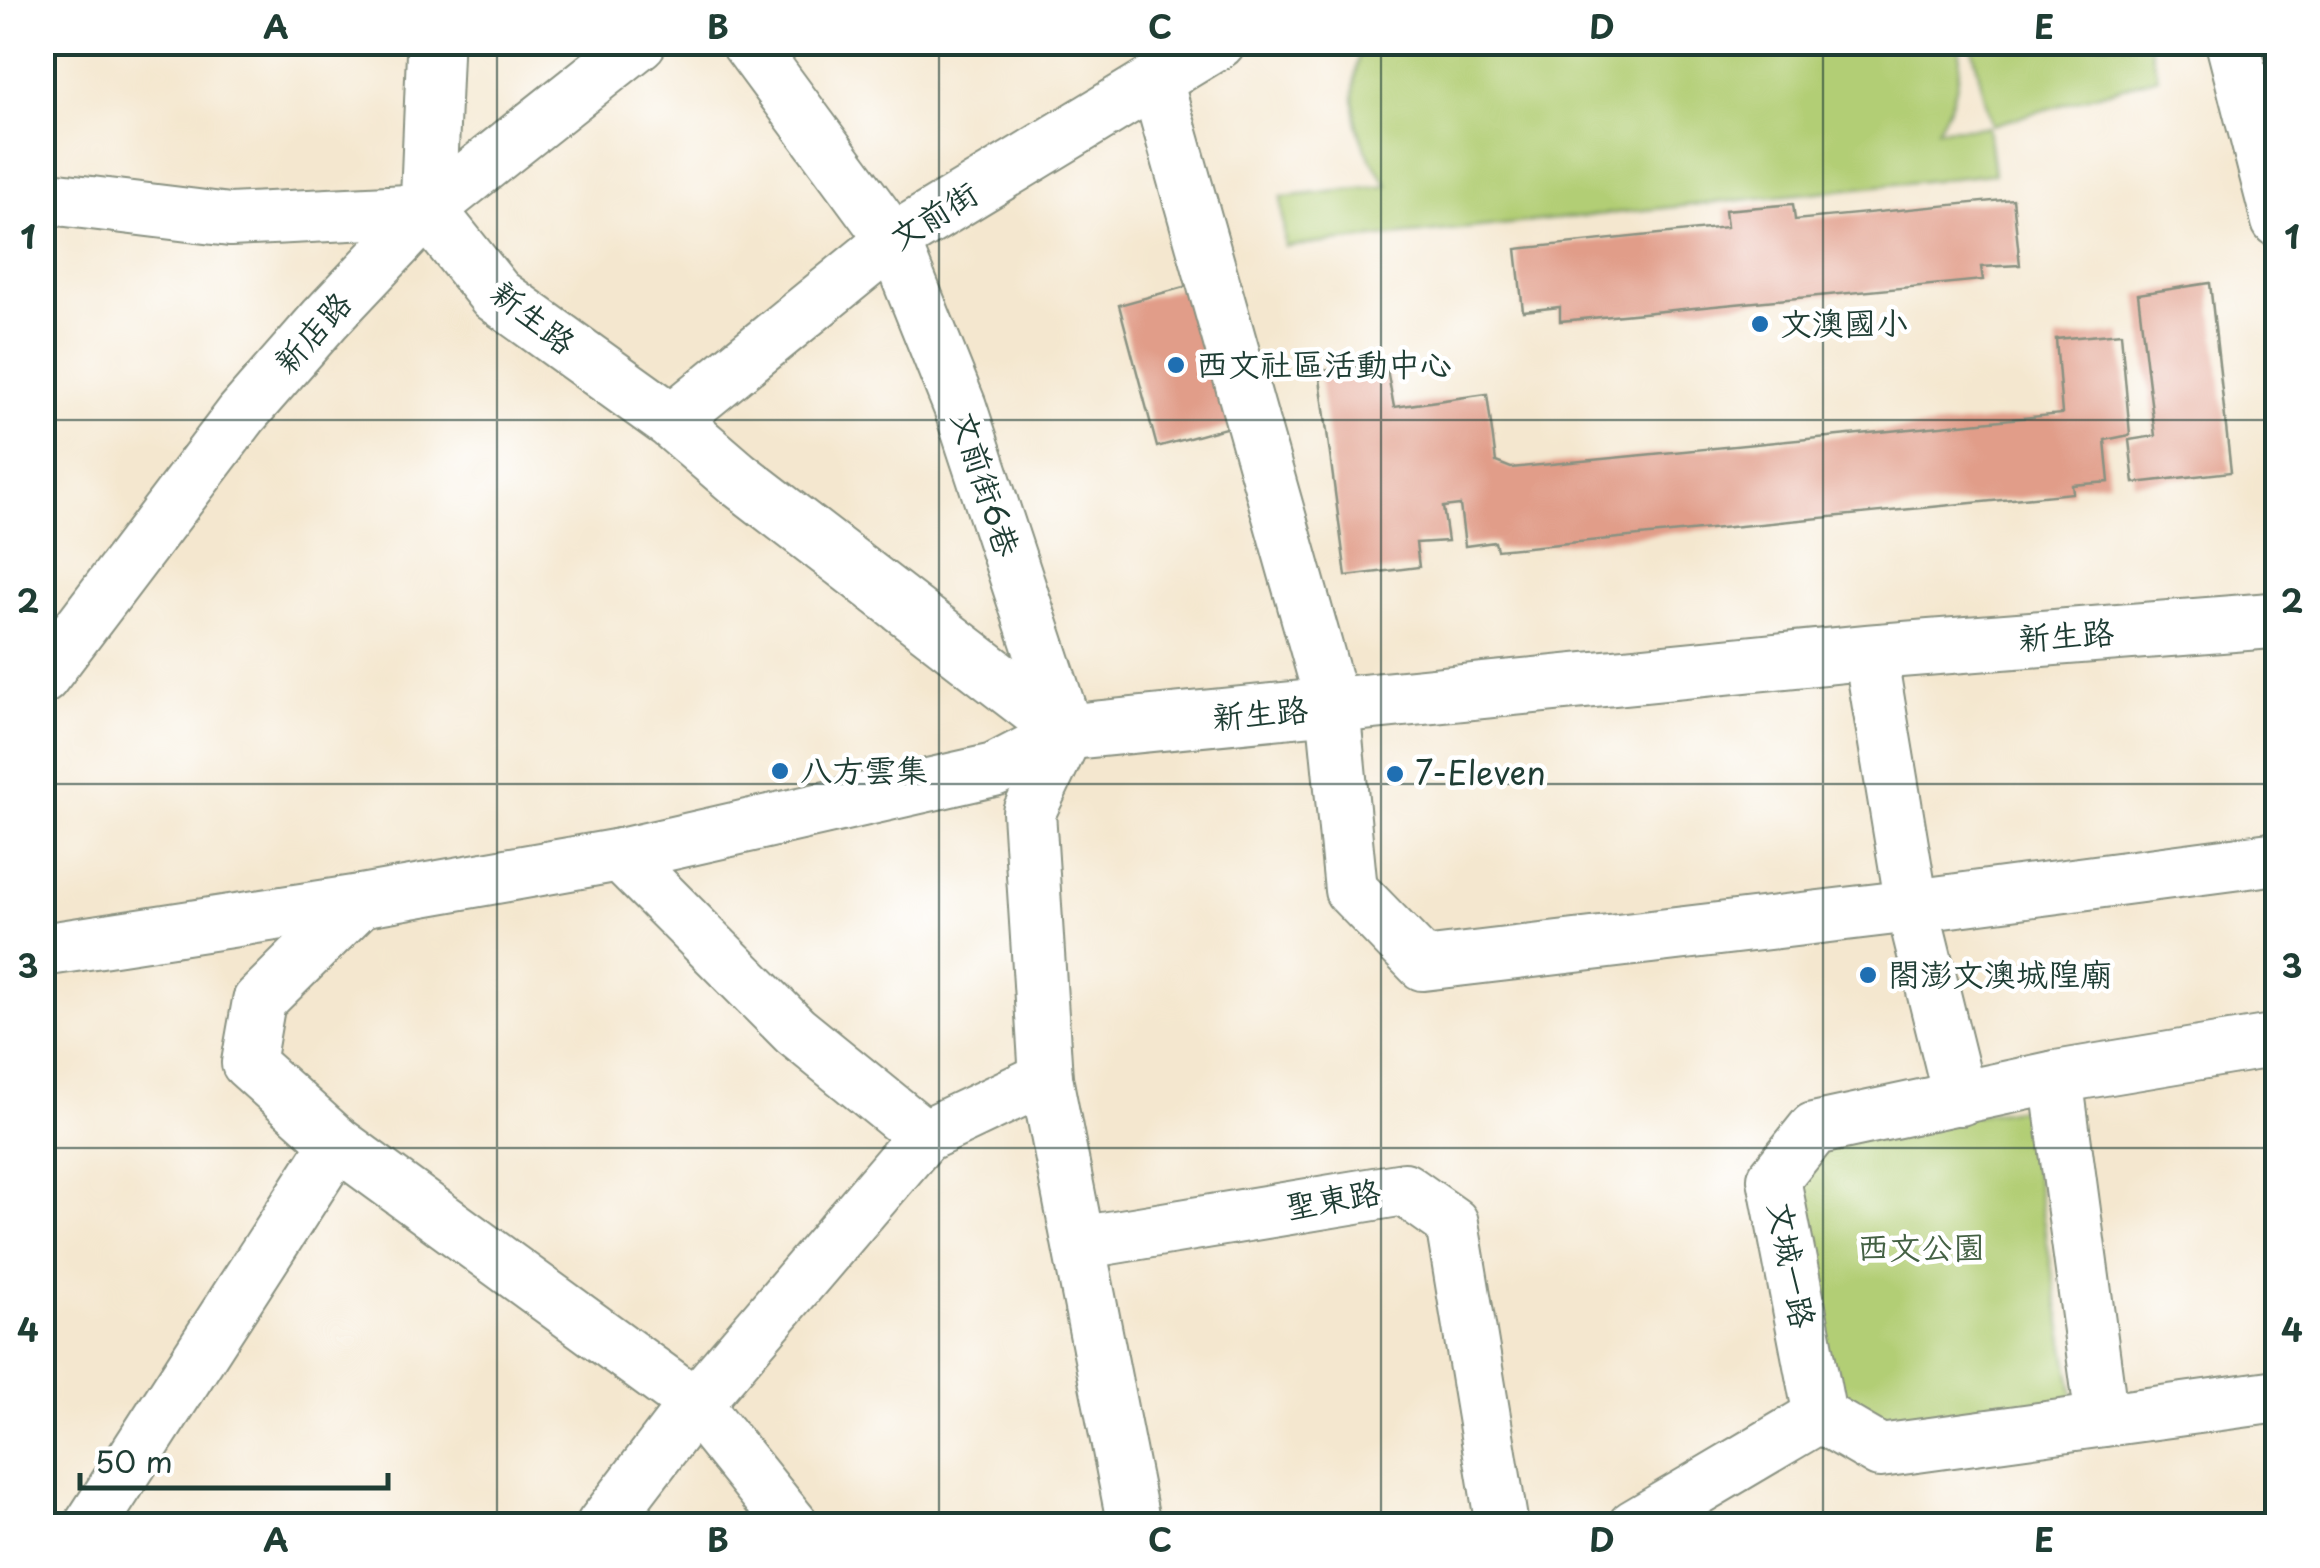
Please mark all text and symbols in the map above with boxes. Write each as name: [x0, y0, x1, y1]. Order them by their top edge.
text: A: [263, 2, 289, 50]
text: B: [707, 2, 729, 50]
text: C: [1148, 2, 1172, 50]
text: D: [1589, 2, 1615, 50]
text: E: [2034, 2, 2054, 50]
street label: 文前街: [880, 169, 986, 260]
text: 1: [20, 212, 36, 260]
text: 1: [2284, 212, 2300, 260]
street label: 新生路: [482, 268, 587, 365]
street label: 新店路: [262, 280, 361, 383]
place label: 文澳國小: [1780, 298, 1908, 346]
marker: 文澳國小: [1749, 313, 1771, 335]
place label: 西文社區活動中心: [1196, 339, 1452, 387]
marker: 西文社區活動中心: [1165, 354, 1187, 376]
street label: 文前街6巷: [941, 404, 1033, 562]
text: 2: [17, 576, 39, 624]
text: 2: [2281, 576, 2303, 624]
street label: 新生路: [2016, 607, 2115, 661]
street label: 新生路: [1210, 684, 1310, 740]
place label: 八方雲集: [800, 745, 928, 793]
place label: 7-Eleven: [1415, 748, 1546, 796]
marker: 八方雲集: [769, 760, 791, 782]
marker: 7-Eleven: [1384, 763, 1406, 785]
text: 3: [18, 941, 38, 989]
text: 3: [2282, 941, 2302, 989]
place label: 閤澎文澳城隍廟: [1888, 949, 2112, 997]
marker: 閤澎文澳城隍廟: [1857, 964, 1879, 986]
street label: 聖東路: [1281, 1166, 1384, 1230]
street label: 文城一路: [1757, 1197, 1829, 1332]
park label: 西文公園: [1857, 1222, 1985, 1270]
text: 4: [17, 1305, 39, 1353]
text: 4: [2281, 1305, 2303, 1353]
scale bar: [80, 1428, 388, 1490]
text: 50 m: [95, 1438, 173, 1483]
text: A: [263, 1515, 289, 1563]
text: B: [707, 1515, 729, 1563]
text: C: [1148, 1515, 1172, 1563]
text: D: [1589, 1515, 1615, 1563]
text: E: [2034, 1515, 2054, 1563]

